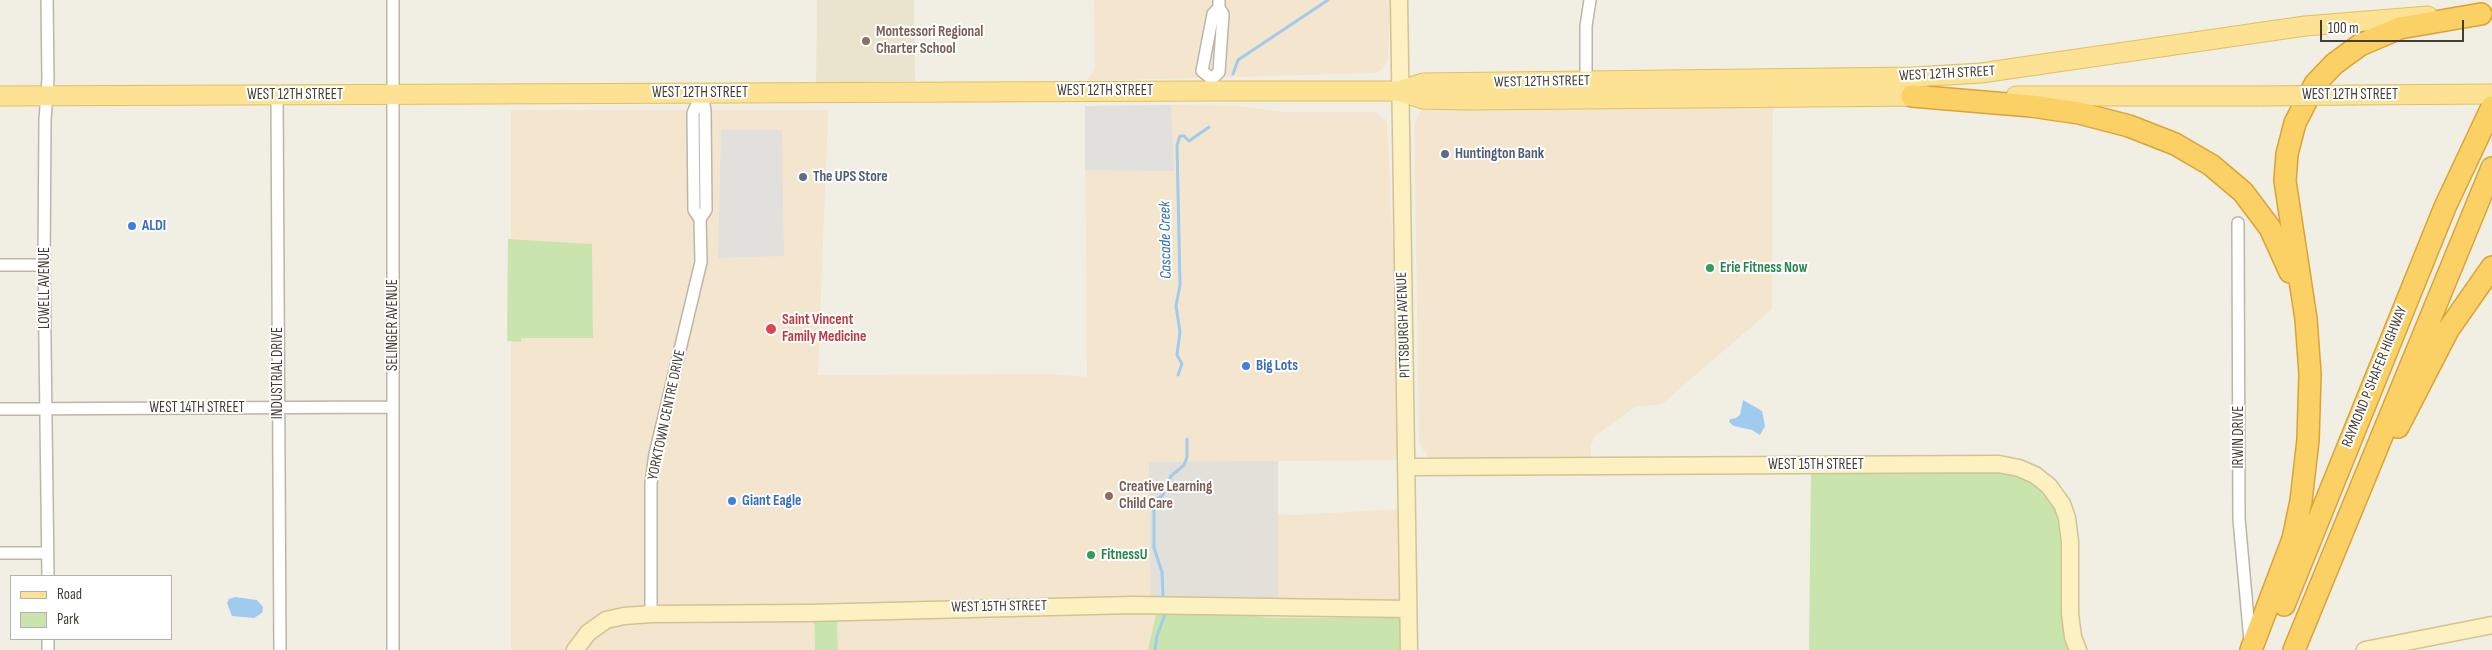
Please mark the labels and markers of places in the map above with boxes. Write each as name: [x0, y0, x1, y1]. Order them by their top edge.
place label: Montessori Regional Charter School: [876, 23, 983, 58]
marker: Montessori Regional Charter School: [860, 35, 872, 47]
place label: Huntington Bank: [1455, 145, 1544, 163]
marker: Huntington Bank: [1439, 148, 1451, 160]
place label: The UPS Store: [813, 168, 888, 186]
marker: The UPS Store: [797, 171, 809, 183]
place label: ALDI: [142, 217, 166, 235]
marker: ALDI: [126, 220, 138, 232]
place label: Erie Fitness Now: [1720, 259, 1808, 277]
marker: Erie Fitness Now: [1704, 262, 1716, 274]
place label: Saint Vincent Family Medicine: [782, 311, 866, 346]
marker: Saint Vincent Family Medicine: [764, 322, 778, 336]
place label: Big Lots: [1256, 357, 1298, 375]
marker: Big Lots: [1240, 360, 1252, 372]
place label: Creative Learning Child Care: [1119, 478, 1212, 513]
marker: Creative Learning Child Care: [1103, 490, 1115, 502]
place label: Giant Eagle: [742, 492, 801, 510]
marker: Giant Eagle: [726, 495, 738, 507]
place label: FitnessU: [1101, 546, 1148, 564]
marker: FitnessU: [1085, 549, 1097, 561]

